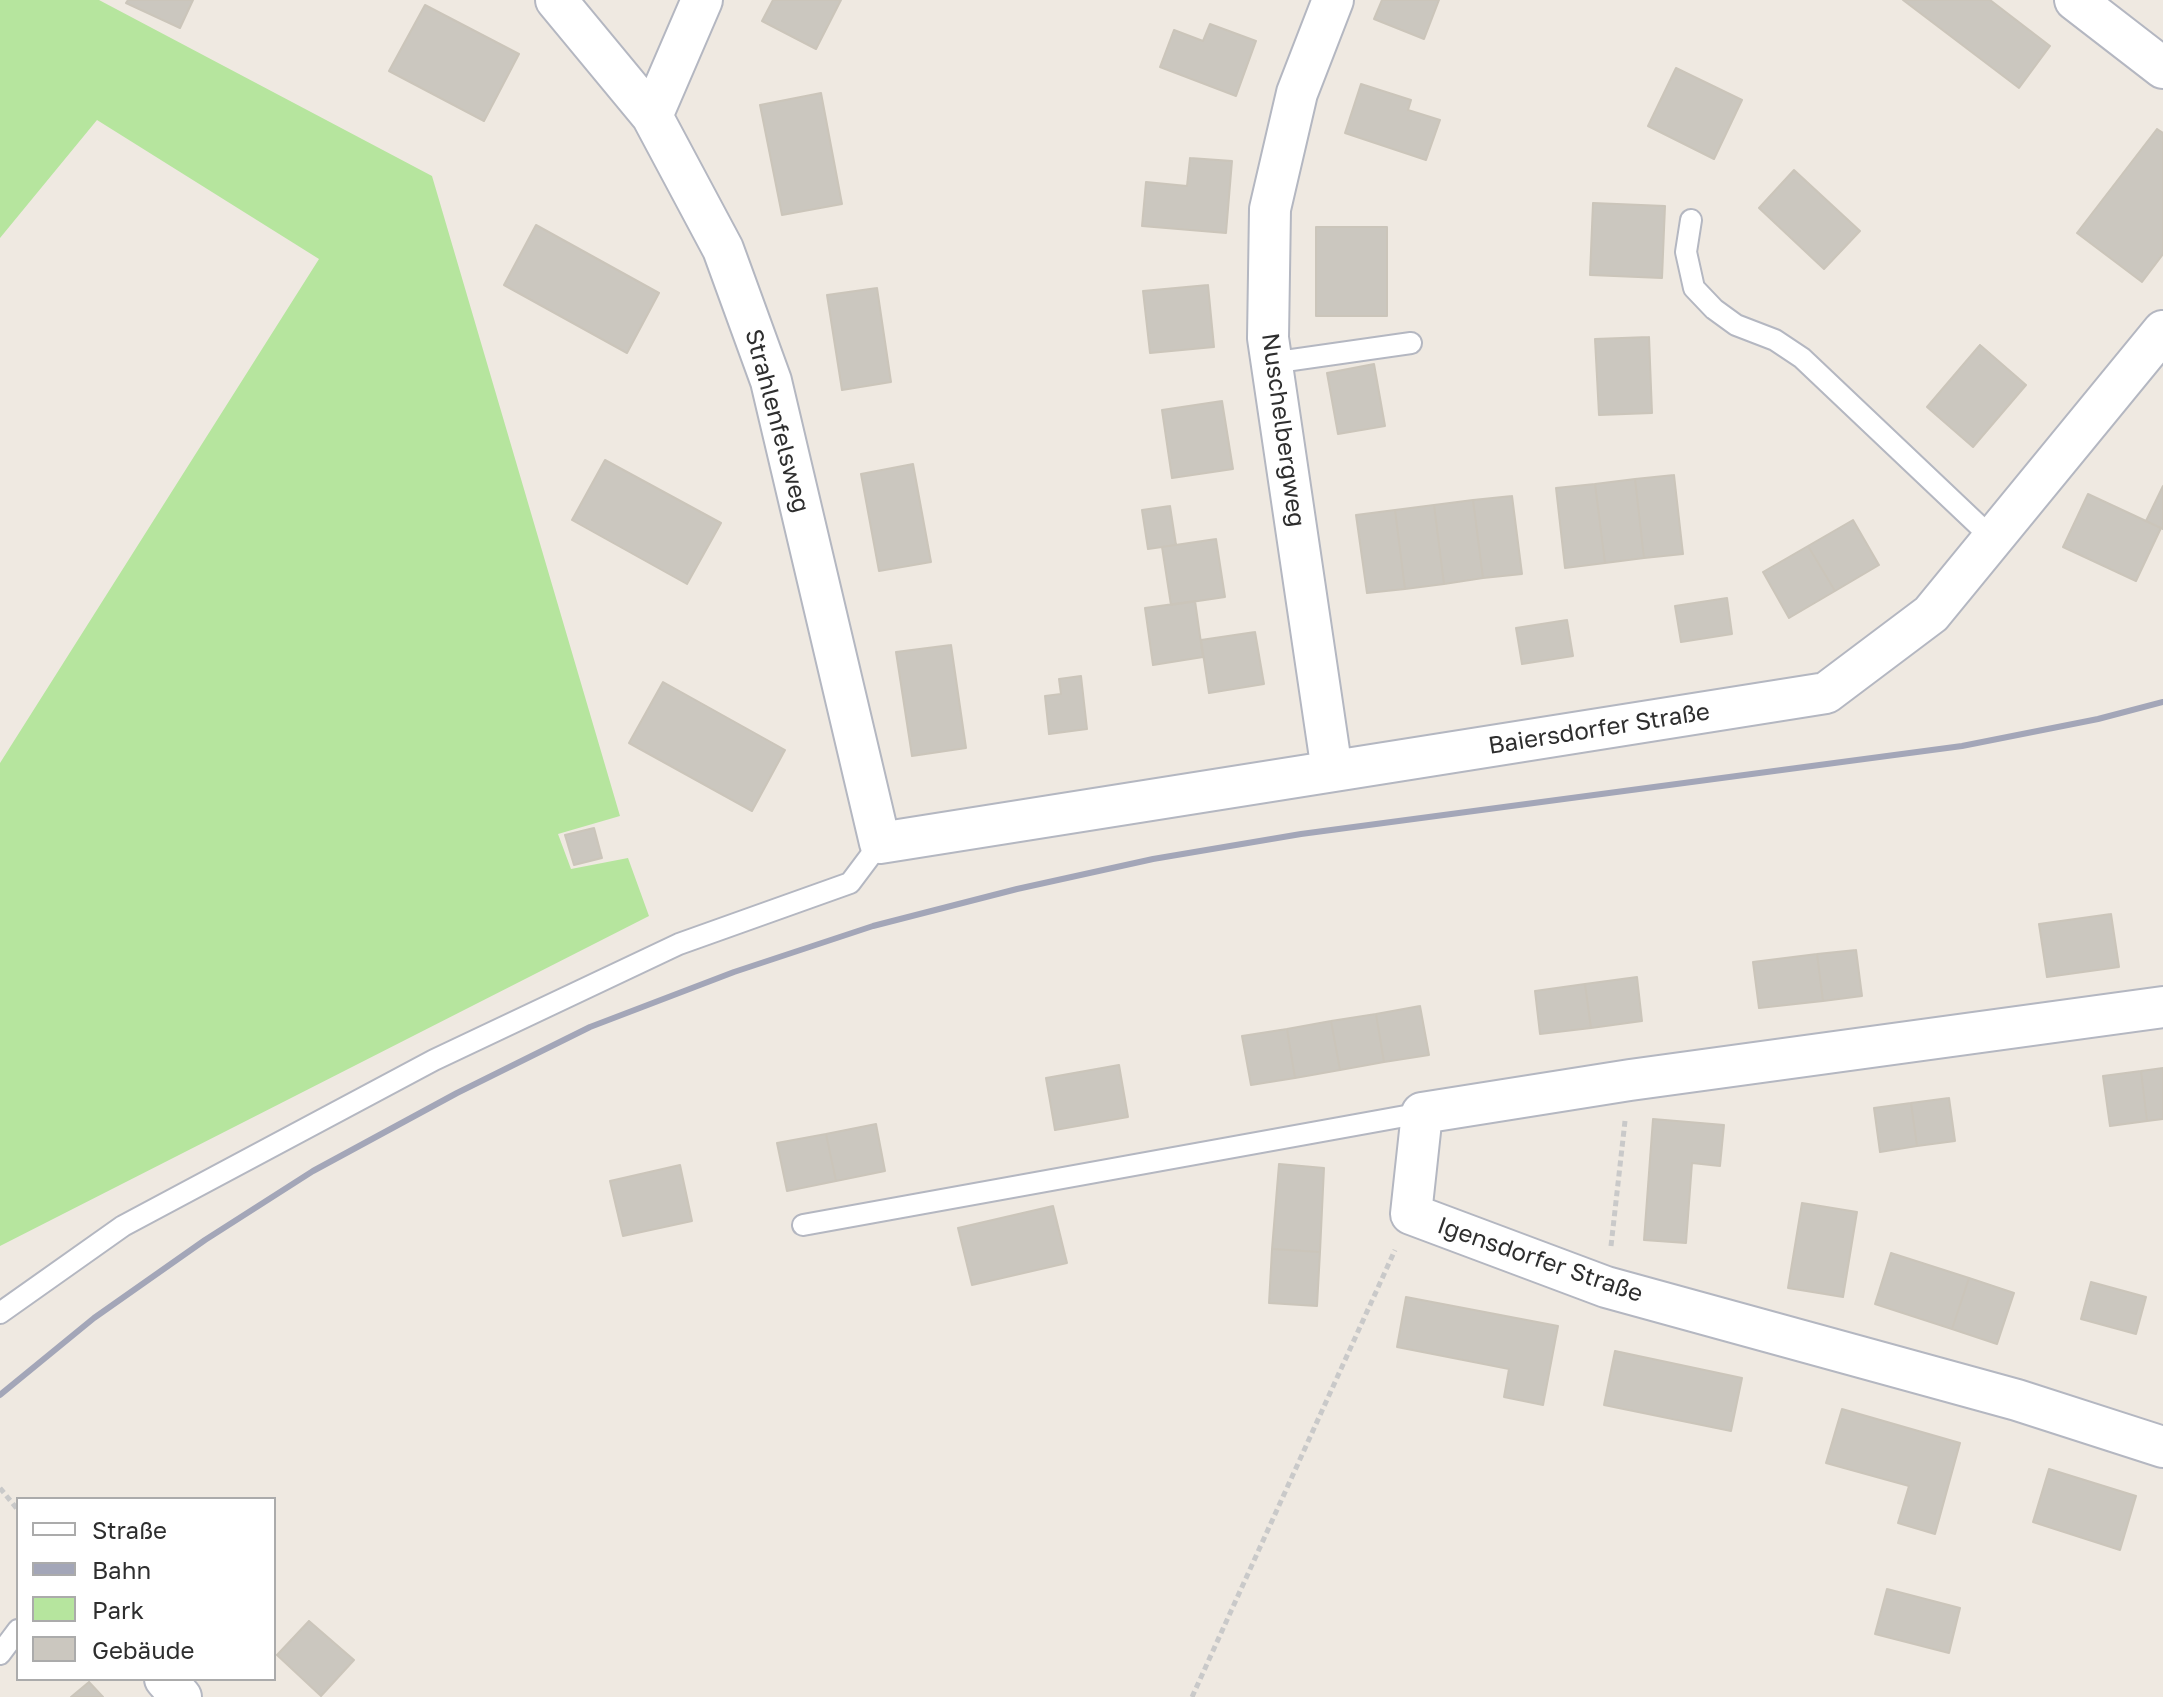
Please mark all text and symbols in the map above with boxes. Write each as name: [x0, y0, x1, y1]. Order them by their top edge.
street label: Strahlenfelsweg: [739, 326, 815, 516]
street label: Nuschelbergweg: [1255, 331, 1311, 529]
street label: Baiersdorfer Straße: [1486, 697, 1712, 761]
street label: Igensdorfer Straße: [1433, 1211, 1647, 1309]
legend: [16, 1497, 276, 1681]
text: Straße: [92, 1515, 167, 1544]
text: Bahn: [92, 1555, 151, 1584]
text: Park: [92, 1595, 144, 1624]
text: Gebäude: [92, 1635, 194, 1664]

